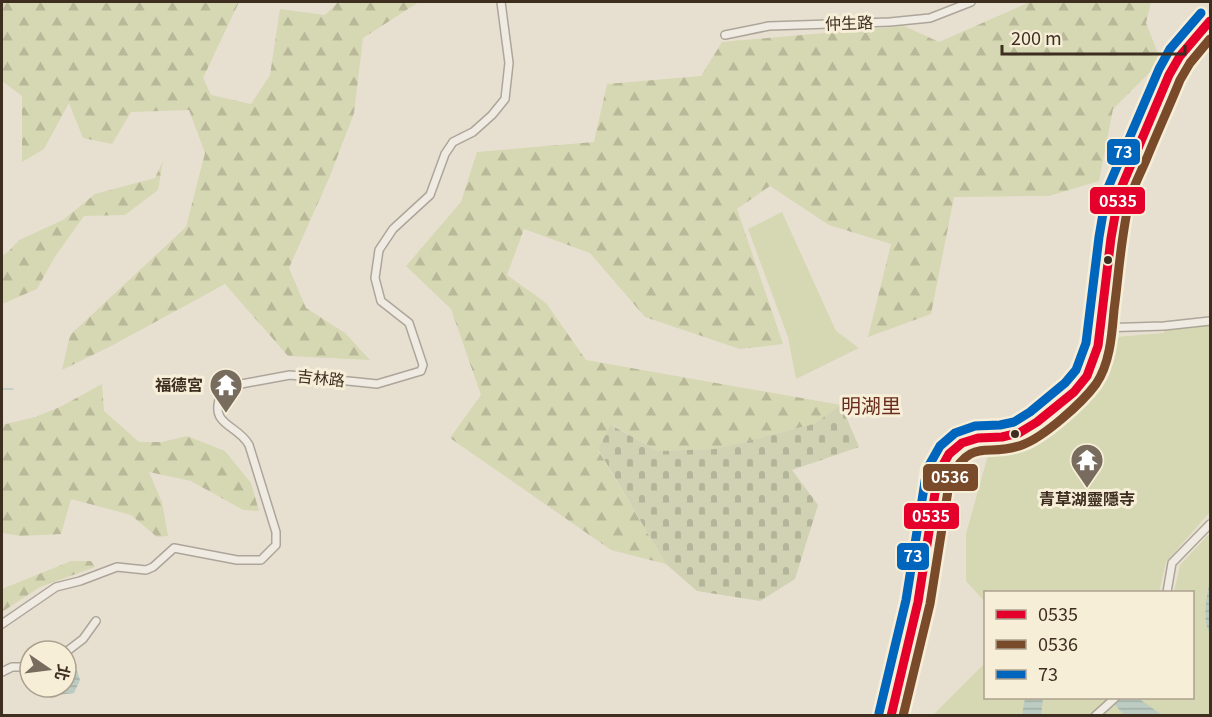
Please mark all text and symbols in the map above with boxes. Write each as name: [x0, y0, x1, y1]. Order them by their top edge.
street label: 仲生路: [825, 9, 873, 35]
scale bar: [1002, 18, 1185, 56]
text: 200 m: [1011, 24, 1062, 50]
line badge: 73: [1106, 138, 1141, 166]
text: 73: [1114, 139, 1132, 163]
line badge: 0535: [1089, 186, 1146, 215]
text: 0535: [1099, 188, 1137, 212]
unlabelled marker: [1102, 254, 1114, 266]
street label: 吉林路: [296, 363, 346, 391]
temple icon: 福德宮: [208, 367, 244, 414]
place label: 福德宮: [155, 372, 203, 396]
district label: 明湖里: [841, 390, 901, 419]
unlabelled marker: [1009, 428, 1021, 440]
temple icon: 青草湖靈隱寺: [1069, 442, 1105, 489]
line badge: 0536: [922, 463, 979, 492]
text: 0536: [931, 464, 969, 488]
place label: 青草湖靈隱寺: [1039, 486, 1135, 510]
line badge: 0535: [903, 502, 960, 530]
text: 0535: [912, 503, 950, 527]
line badge: 73: [896, 542, 930, 571]
text: 73: [904, 543, 922, 567]
legend: [984, 591, 1194, 699]
text: 0535: [1038, 600, 1078, 626]
text: 0536: [1038, 630, 1078, 656]
north arrow: [18, 639, 78, 699]
text: 73: [1038, 660, 1058, 686]
text: 北: [50, 662, 77, 684]

